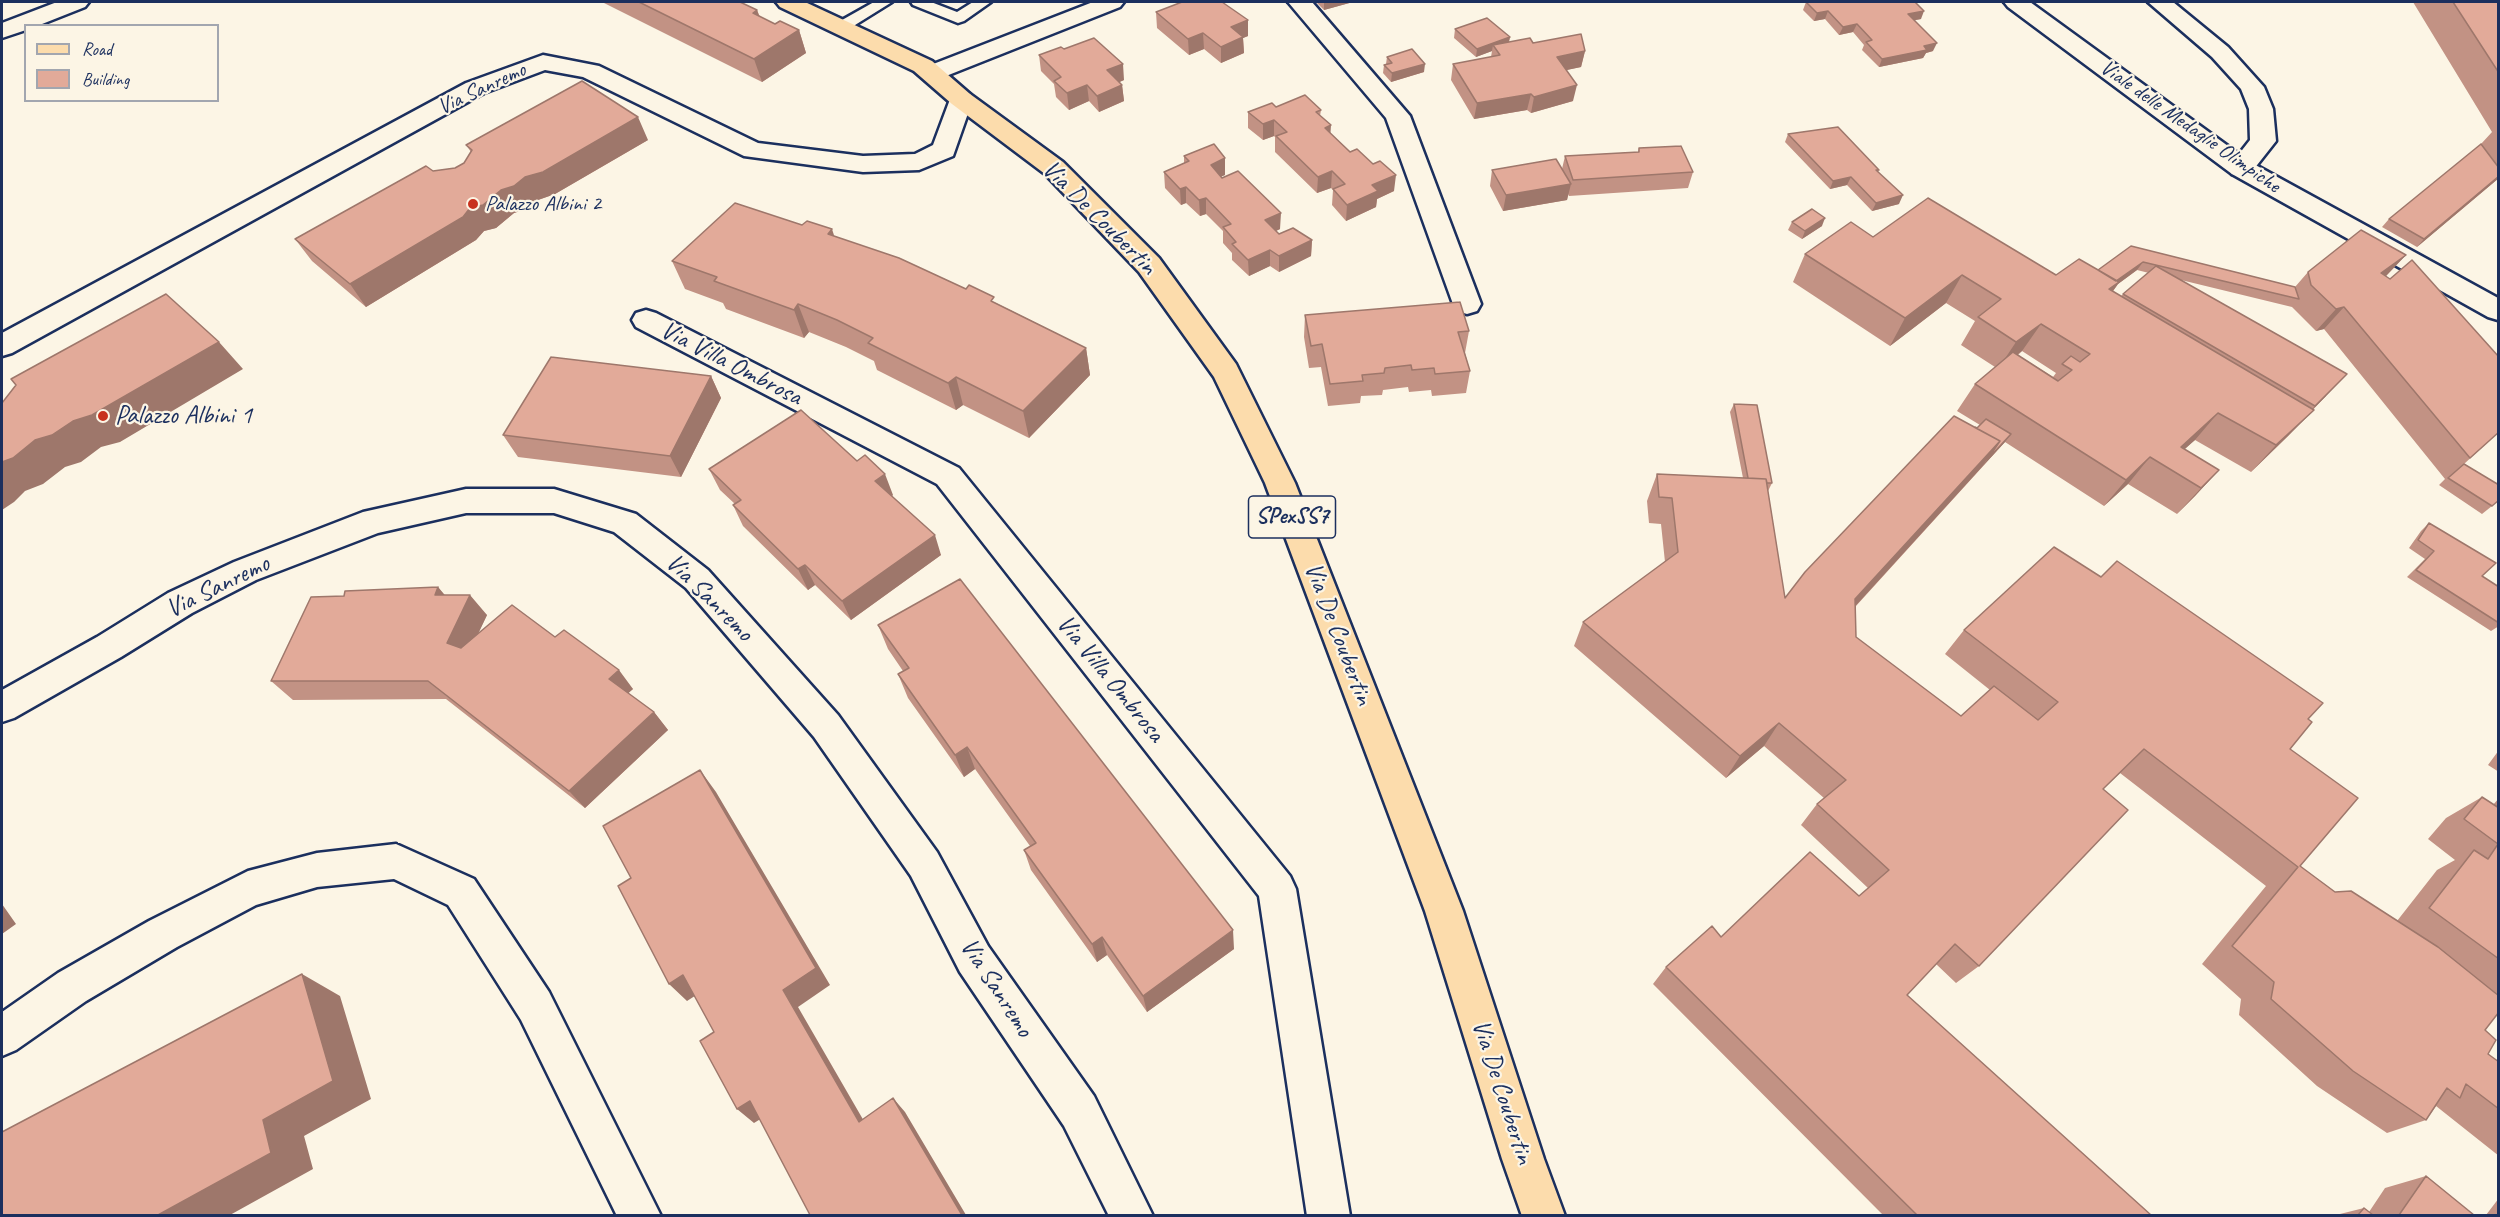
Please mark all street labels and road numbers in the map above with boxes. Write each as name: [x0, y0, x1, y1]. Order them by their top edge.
street label: Viale delle Medaglie Olimpiche: [2095, 55, 2285, 199]
street label: Via Sanremo: [434, 57, 530, 121]
street label: Via De Coubertin: [1035, 154, 1163, 282]
street label: Via Villa Ombrosa: [655, 315, 807, 413]
road number: SPexSS7: [1248, 496, 1336, 538]
street label: Via Sanremo: [659, 548, 759, 648]
street label: Via Sanremo: [161, 549, 275, 625]
street label: Via De Coubertin: [1297, 559, 1379, 709]
street label: Via Villa Ombrosa: [1049, 609, 1171, 749]
street label: Via Sanremo: [953, 933, 1039, 1043]
street label: Via De Coubertin: [1464, 1016, 1540, 1168]

